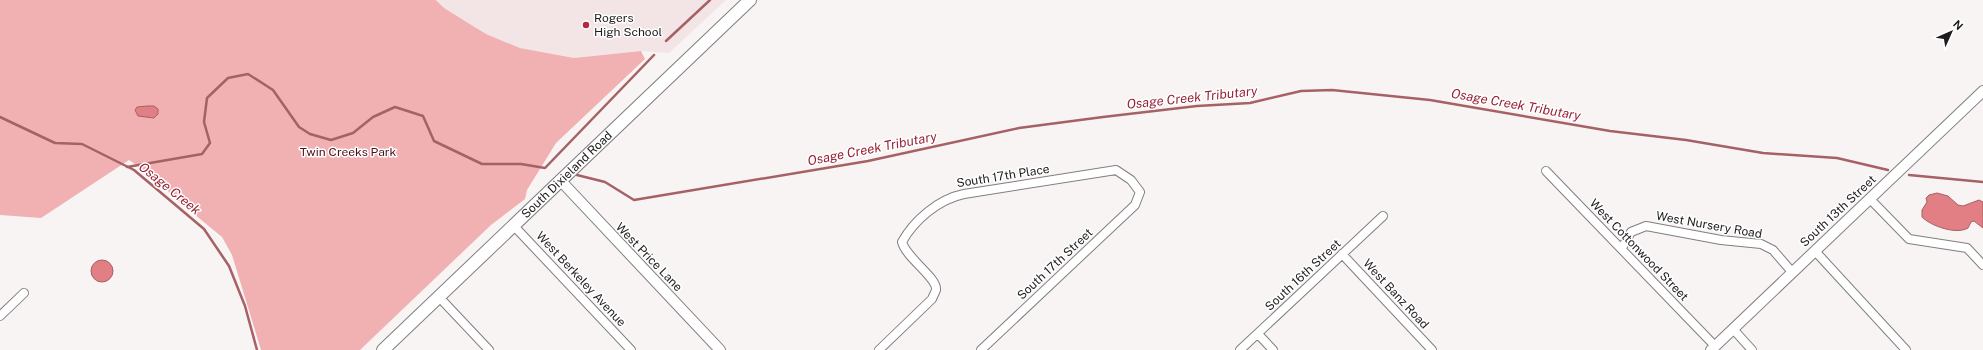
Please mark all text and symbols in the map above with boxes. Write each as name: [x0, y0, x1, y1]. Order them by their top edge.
place label: Rogers High School: [594, 11, 662, 39]
north arrow: [1931, 12, 1971, 52]
text: N: [1951, 18, 1965, 32]
marker: Rogers High School: [581, 20, 591, 30]
water label: Osage Creek Tributary: [1126, 83, 1258, 112]
water label: Osage Creek Tributary: [1450, 86, 1582, 123]
street label: South Dixieland Road: [519, 128, 615, 221]
water label: Osage Creek Tributary: [806, 129, 938, 168]
park label: Twin Creeks Park: [300, 145, 396, 159]
water label: Osage Creek: [136, 159, 203, 218]
street label: South 17th Place: [955, 162, 1051, 190]
street label: South 13th Street: [1797, 172, 1879, 250]
street label: West Cottonwood Street: [1587, 196, 1691, 304]
street label: West Nursery Road: [1655, 209, 1763, 241]
street label: West Price Lane: [613, 220, 685, 294]
street label: South 17th Street: [1014, 225, 1096, 303]
street label: West Berkeley Avenue: [533, 229, 629, 329]
street label: South 16th Street: [1262, 236, 1344, 314]
street label: West Banz Road: [1360, 256, 1432, 332]

